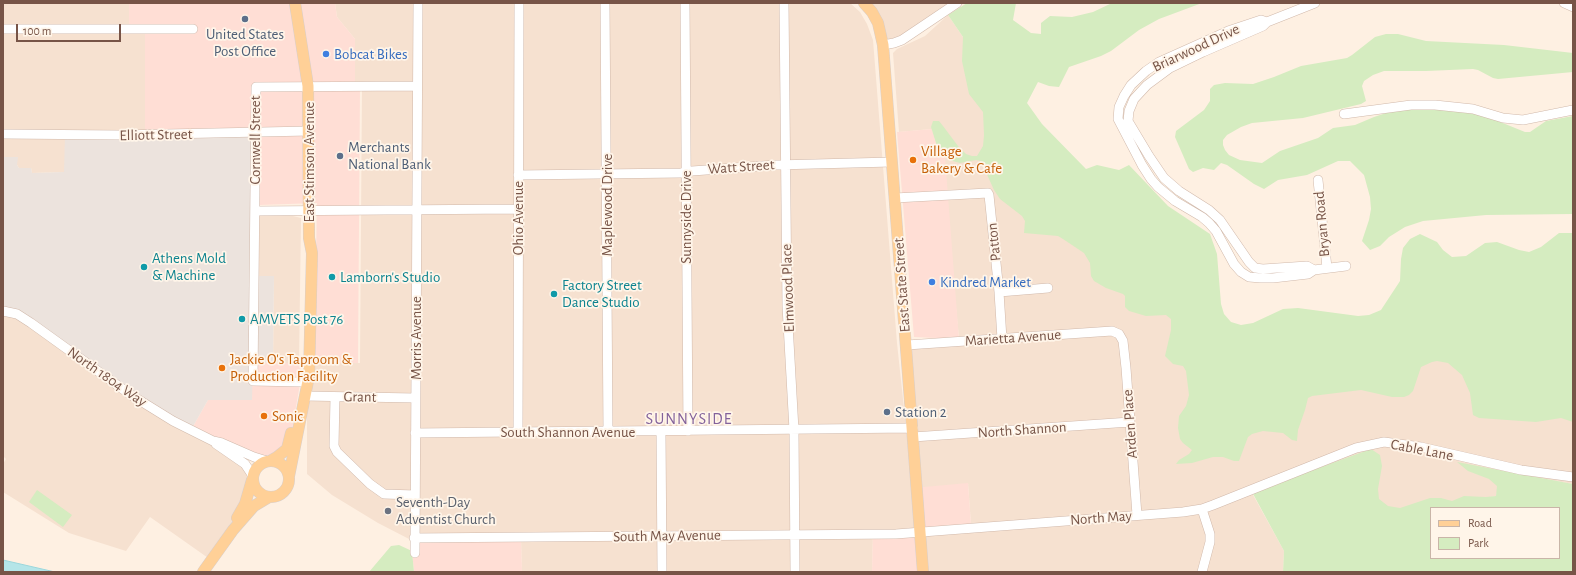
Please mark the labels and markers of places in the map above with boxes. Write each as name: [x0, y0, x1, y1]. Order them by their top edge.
marker: United States Post Office: [240, 14, 250, 24]
place label: United States Post Office: [206, 25, 284, 60]
place label: Bobcat Bikes: [334, 45, 408, 63]
marker: Bobcat Bikes: [321, 49, 331, 59]
place label: Merchants National Bank: [348, 138, 431, 173]
place label: Village Bakery & Cafe: [921, 142, 1002, 177]
marker: Merchants National Bank: [335, 151, 345, 161]
marker: Village Bakery & Cafe: [908, 155, 918, 165]
place label: Athens Mold & Machine: [152, 249, 226, 284]
marker: Athens Mold & Machine: [139, 262, 149, 272]
place label: Lamborn's Studio: [340, 268, 440, 286]
marker: Lamborn's Studio: [327, 272, 337, 282]
place label: Kindred Market: [940, 273, 1031, 291]
place label: Factory Street Dance Studio: [562, 276, 642, 311]
marker: Kindred Market: [927, 277, 937, 287]
marker: Factory Street Dance Studio: [549, 289, 559, 299]
place label: AMVETS Post 76: [250, 310, 343, 328]
marker: AMVETS Post 76: [237, 314, 247, 324]
place label: Jackie O's Taproom & Production Facility: [230, 350, 352, 385]
marker: Jackie O's Taproom & Production Facility: [217, 363, 227, 373]
place label: Station 2: [895, 403, 946, 421]
place label: Sonic: [272, 407, 303, 425]
marker: Station 2: [882, 407, 892, 417]
marker: Sonic: [259, 411, 269, 421]
place label: Seventh-Day Adventist Church: [396, 493, 496, 528]
marker: Seventh-Day Adventist Church: [383, 506, 393, 516]

